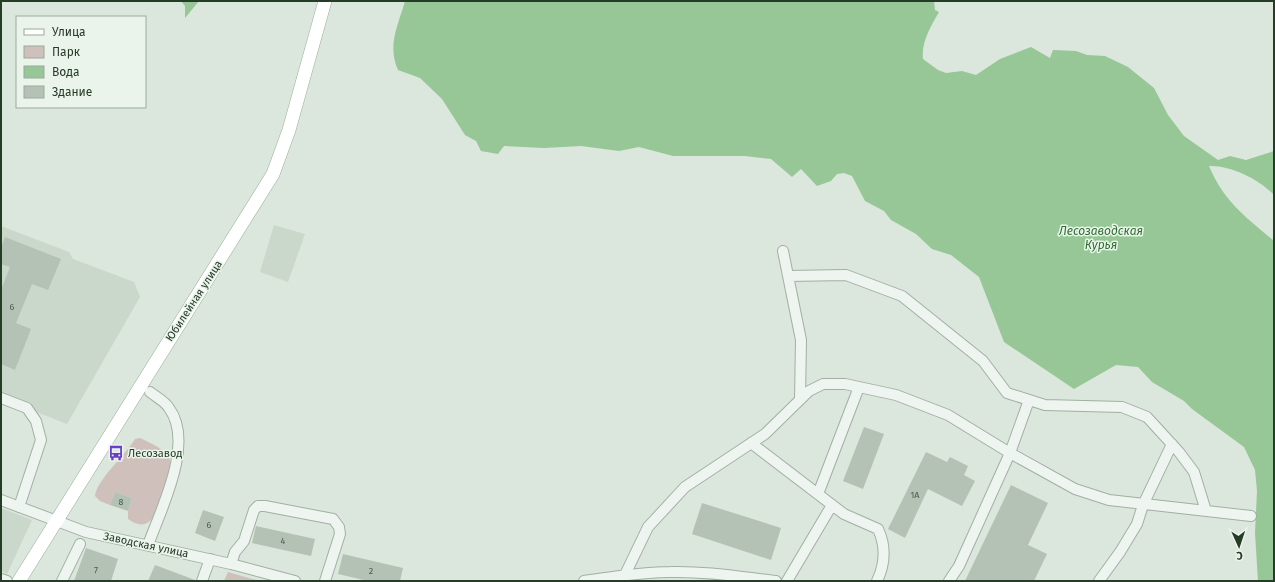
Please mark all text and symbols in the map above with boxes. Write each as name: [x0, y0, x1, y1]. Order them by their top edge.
legend: [16, 16, 146, 108]
text: Улица: [52, 25, 86, 39]
text: Парк: [52, 45, 81, 59]
text: Вода: [52, 65, 79, 79]
text: Здание: [52, 85, 92, 99]
water label: Лесозаводская Курья: [1058, 224, 1143, 252]
street label: Юбилейная улица: [163, 258, 225, 344]
house number: 6: [10, 302, 15, 312]
bus stop icon: Лесозавод: [107, 444, 125, 462]
place label: Лесозавод: [128, 447, 182, 460]
house number: 1А: [910, 490, 920, 500]
house number: 8: [119, 497, 124, 507]
house number: 6: [207, 520, 212, 530]
north arrow: [1219, 526, 1259, 566]
street label: Заводская улица: [102, 530, 190, 560]
house number: 4: [281, 536, 286, 546]
text: С: [1235, 549, 1243, 562]
house number: 7: [94, 565, 98, 575]
house number: 2: [369, 566, 373, 576]

